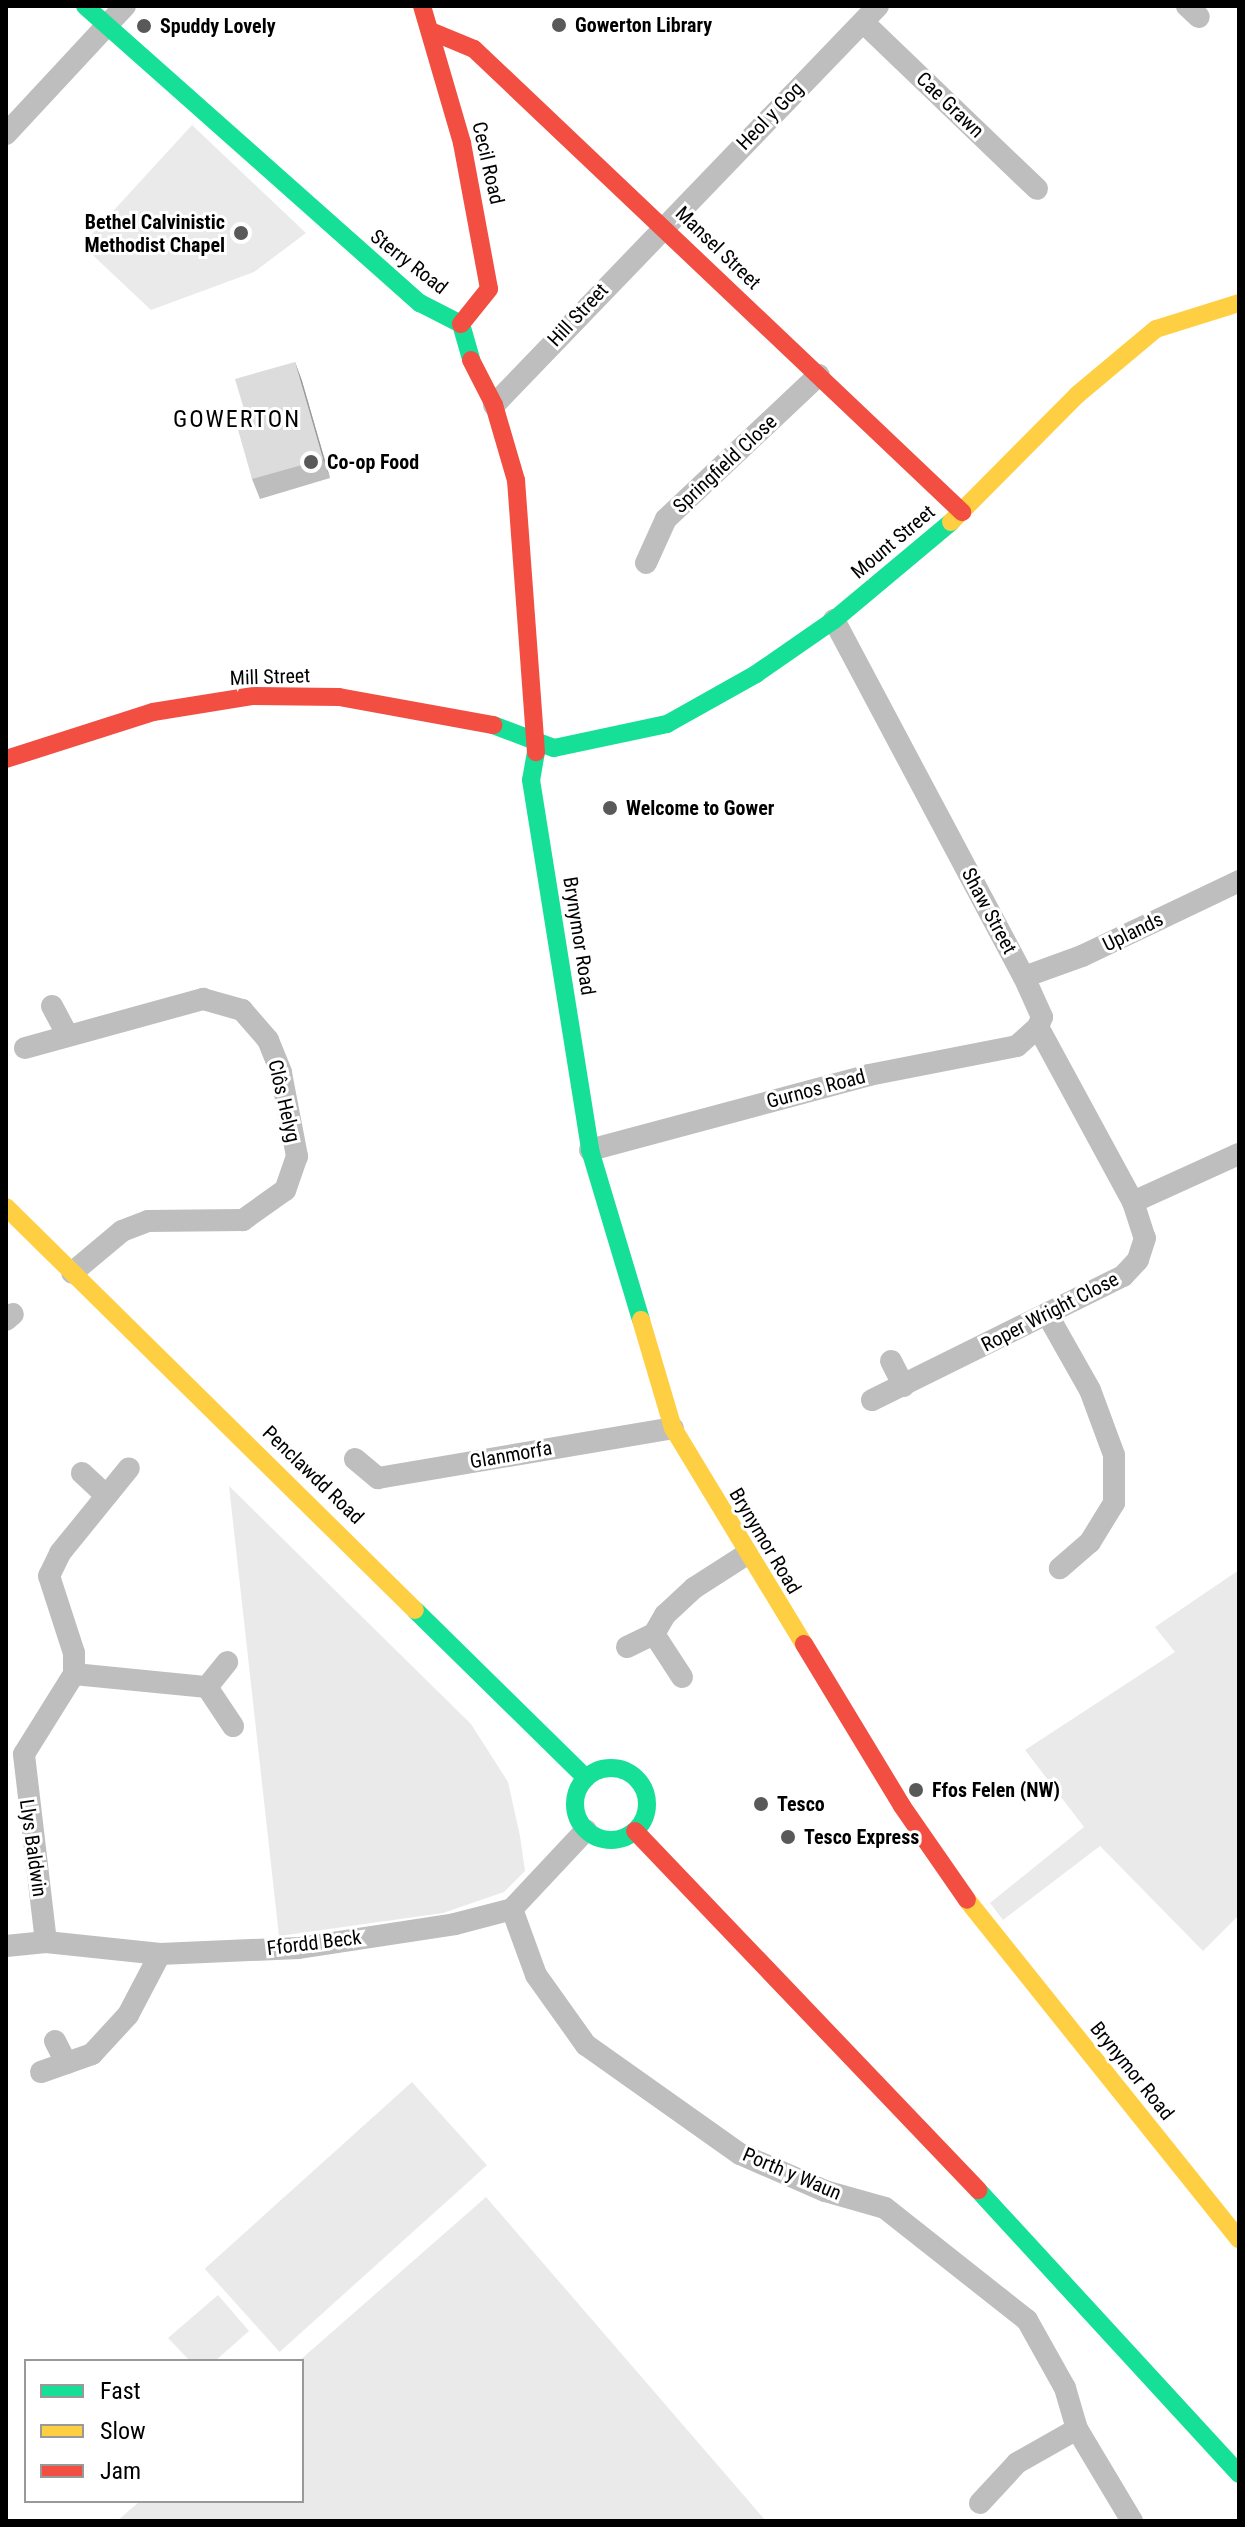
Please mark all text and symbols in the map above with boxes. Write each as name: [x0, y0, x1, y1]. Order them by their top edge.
place label: Gowerton Library: [575, 13, 712, 37]
place label: Spuddy Lovely: [160, 14, 276, 38]
marker: Gowerton Library: [550, 16, 568, 34]
marker: Spuddy Lovely: [135, 17, 153, 35]
street label: Cae Grawn: [911, 67, 989, 143]
street label: Heol y Gog: [732, 77, 808, 155]
street label: Cecil Road: [467, 119, 509, 207]
street label: Mansel Street: [670, 202, 766, 294]
place label: Bethel Calvinistic Methodist Chapel: [84, 210, 225, 257]
marker: Bethel Calvinistic Methodist Chapel: [232, 224, 250, 242]
street label: Sterry Road: [366, 224, 452, 300]
street label: Hill Street: [543, 278, 613, 352]
district label: GOWERTON: [173, 406, 301, 434]
street label: Springfield Close: [668, 410, 782, 518]
place label: Co-op Food: [327, 450, 419, 474]
marker: Co-op Food: [302, 453, 320, 471]
street label: Mount Street: [846, 500, 940, 584]
street label: Mill Street: [229, 664, 311, 690]
place label: Welcome to Gower: [626, 796, 774, 820]
marker: Welcome to Gower: [601, 799, 619, 817]
street label: Shaw Street: [956, 864, 1022, 958]
street label: Brynymor Road: [558, 875, 600, 997]
street label: Uplands: [1099, 907, 1167, 957]
street label: Clôs Helyg: [263, 1057, 305, 1145]
street label: Gurnos Road: [764, 1064, 868, 1114]
street label: Roper Wright Close: [977, 1267, 1123, 1357]
street label: Penclawdd Road: [258, 1421, 368, 1529]
street label: Glanmorfa: [468, 1436, 554, 1474]
street label: Brynymor Road: [724, 1484, 806, 1598]
place label: Ffos Felen (NW): [932, 1778, 1060, 1802]
marker: Ffos Felen (NW): [907, 1781, 925, 1799]
place label: Tesco: [777, 1792, 825, 1816]
marker: Tesco: [752, 1795, 770, 1813]
street label: Llys Baldwin: [14, 1798, 52, 1898]
place label: Tesco Express: [804, 1825, 919, 1849]
marker: Tesco Express: [779, 1828, 797, 1846]
street label: Ffordd Beck: [265, 1925, 363, 1961]
street label: Brynymor Road: [1085, 2017, 1179, 2125]
street label: Porth y Waun: [739, 2143, 845, 2205]
legend: [24, 2359, 304, 2503]
text: Fast: [100, 2377, 141, 2405]
text: Slow: [100, 2417, 146, 2445]
text: Jam: [100, 2457, 141, 2485]

